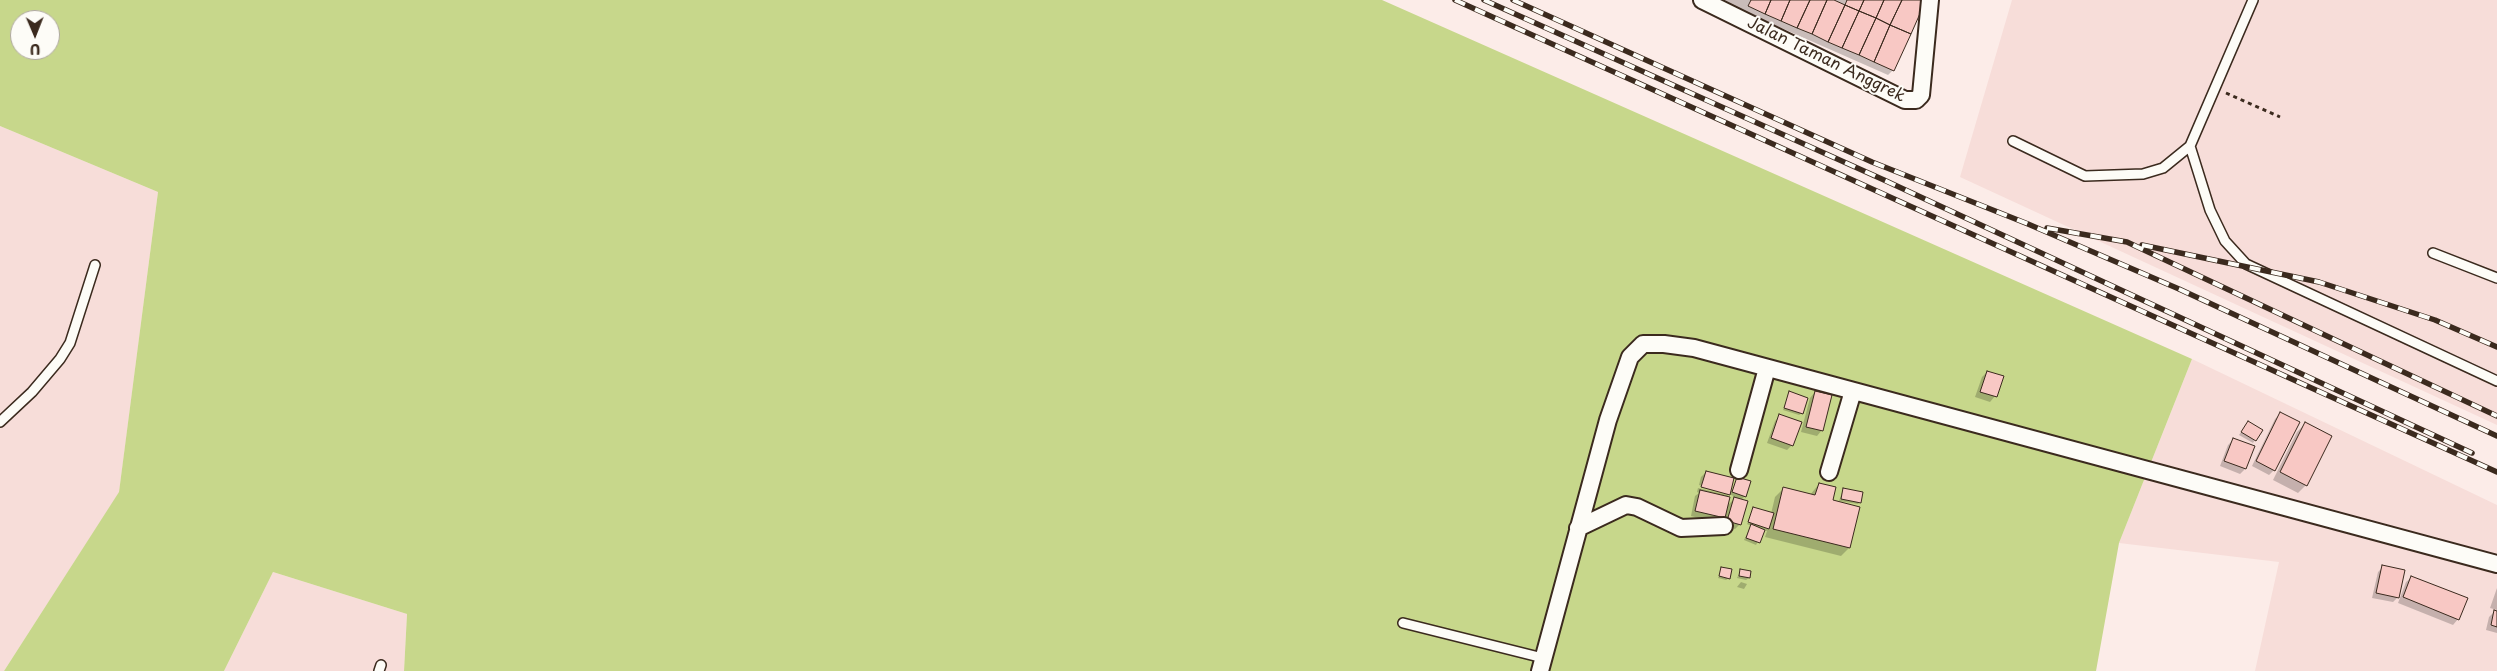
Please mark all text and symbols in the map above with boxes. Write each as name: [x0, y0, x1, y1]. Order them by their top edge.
north arrow: [10, 10, 60, 60]
street label: Jalan Taman Anggrek: [1744, 13, 1908, 107]
text: U: [30, 39, 41, 60]

